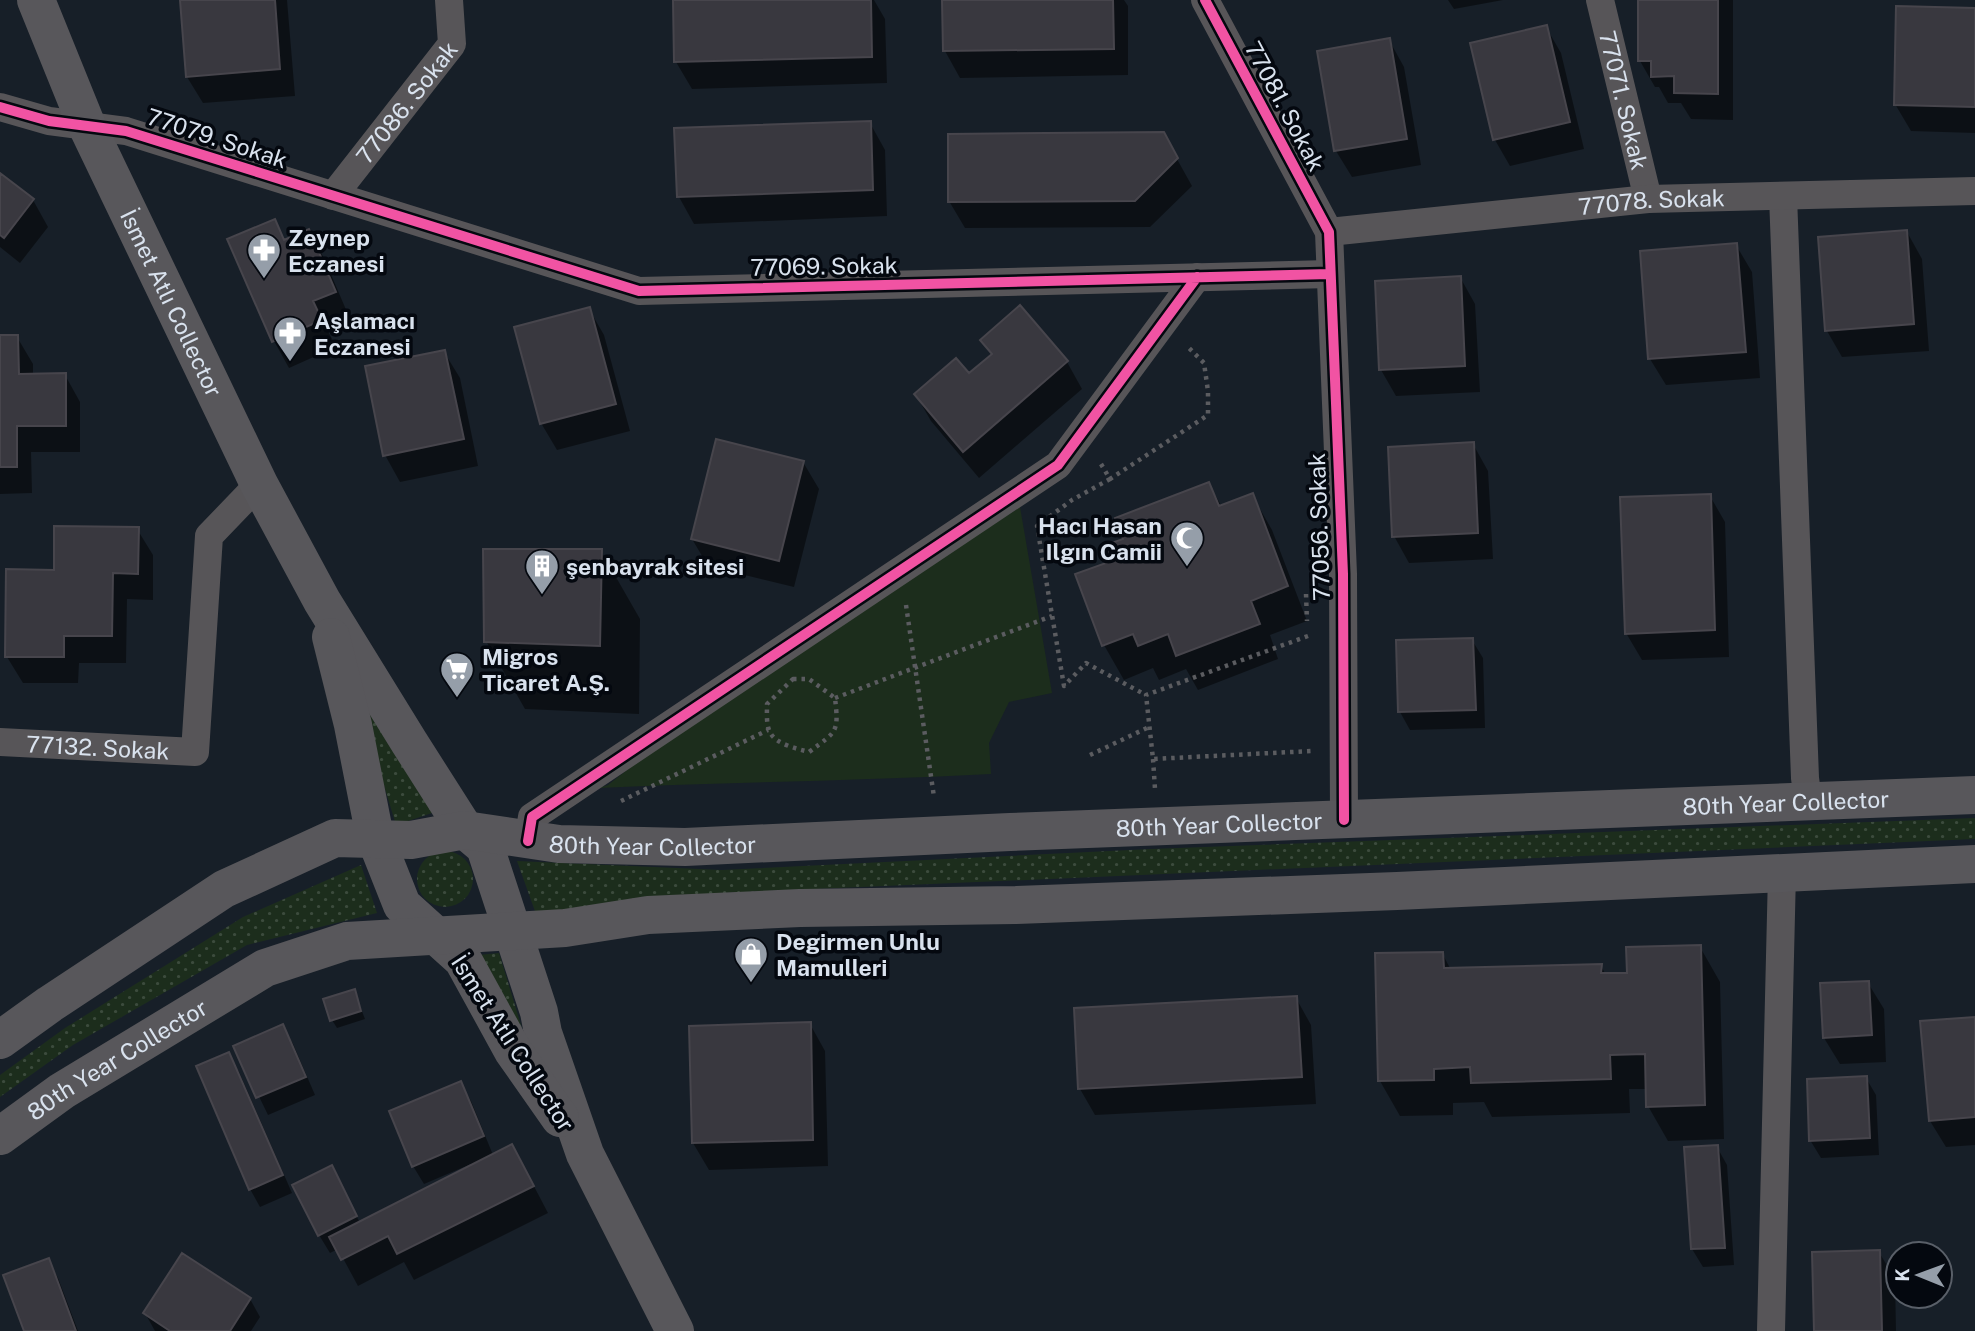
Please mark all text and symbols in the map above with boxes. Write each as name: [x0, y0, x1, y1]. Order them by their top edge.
street label: 77071. Sokak: [1594, 28, 1654, 172]
street label: 77086. Sokak: [350, 36, 463, 169]
street label: 77081. Sokak: [1240, 37, 1331, 176]
street label: 77079. Sokak: [143, 103, 291, 173]
street label: 77078. Sokak: [1577, 184, 1725, 220]
street label: İsmet Atlı Collector: [115, 205, 228, 401]
place label: Zeynep Eczanesi: [288, 224, 385, 277]
pharmacy icon: Zeynep Eczanesi: [245, 231, 283, 280]
street label: 77069. Sokak: [750, 251, 898, 281]
place label: Aşlamacı Eczanesi: [314, 307, 415, 360]
pharmacy icon: Aşlamacı Eczanesi: [271, 314, 309, 363]
street label: 77056. Sokak: [1303, 453, 1335, 601]
place label: Hacı Hasan Ilgın Camii: [1038, 512, 1162, 565]
mosque icon: Hacı Hasan Ilgın Camii: [1168, 519, 1206, 568]
building icon: şenbayrak sitesi: [523, 547, 561, 596]
place label: şenbayrak sitesi: [566, 553, 744, 580]
place label: Migros Ticaret A.Ş.: [482, 643, 610, 696]
supermarket icon: Migros Ticaret A.Ş.: [438, 650, 476, 699]
street label: 77132. Sokak: [26, 730, 170, 764]
street label: 80th Year Collector: [1682, 785, 1890, 820]
street label: 80th Year Collector: [1115, 807, 1323, 841]
street label: 80th Year Collector: [547, 829, 757, 861]
place label: Degirmen Unlu Mamulleri: [776, 928, 940, 981]
shop icon: Degirmen Unlu Mamulleri: [732, 935, 770, 984]
street label: İsmet Atlı Collector: [446, 950, 580, 1136]
street label: 80th Year Collector: [22, 993, 212, 1125]
north arrow: [1884, 1240, 1954, 1310]
text: K: [1891, 1267, 1913, 1282]

